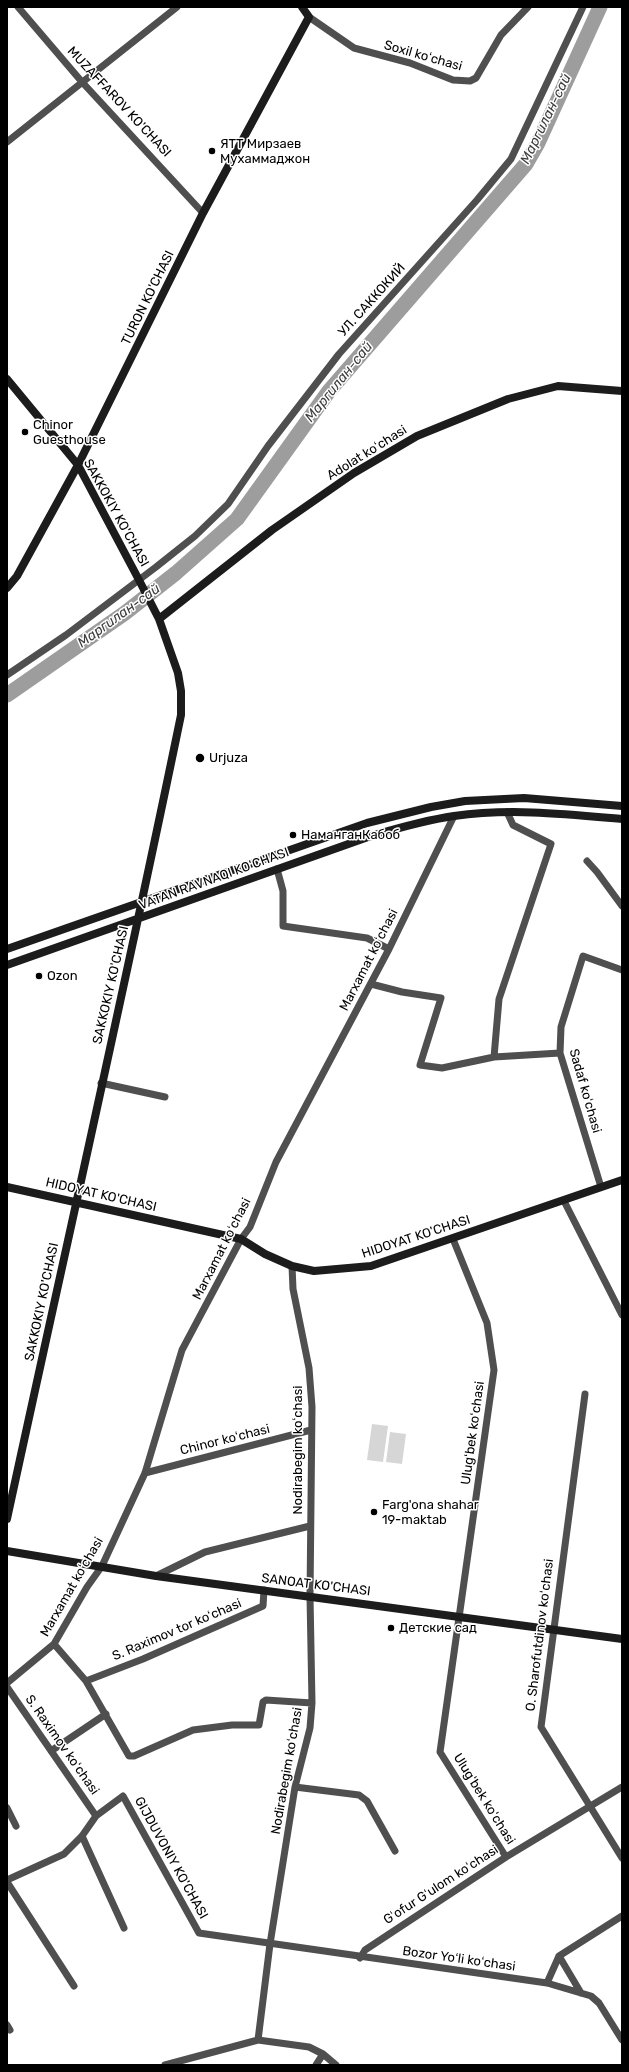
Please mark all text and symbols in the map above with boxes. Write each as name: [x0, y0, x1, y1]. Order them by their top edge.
street label: Soxil koʻchasi: [382, 37, 464, 75]
street label: MUZAFFAROV KO'CHASI: [64, 44, 174, 160]
water label: Маргилан-сай: [517, 71, 575, 167]
place label: ЯТТ Мирзаев Мухаммаджон: [220, 136, 310, 167]
marker: ЯТТ Мирзаев Мухаммаджон: [207, 146, 217, 156]
street label: TURON KO'CHASI: [118, 248, 178, 348]
street label: УЛ. САККОКИЙ: [335, 260, 409, 340]
water label: Маргилан-сай: [302, 339, 376, 425]
place label: Chinor Guesthouse: [33, 417, 106, 448]
street label: Adolat koʻchasi: [324, 422, 410, 484]
marker: Chinor Guesthouse: [20, 427, 30, 437]
street label: SAKKOKIY KO'CHASI: [80, 456, 152, 570]
water label: Маргилан-сай: [74, 580, 164, 652]
place label: Urjuza: [209, 750, 248, 766]
marker: Urjuza: [194, 752, 206, 764]
place label: НаманганКабоб: [301, 827, 400, 843]
marker: НаманганКабоб: [288, 830, 298, 840]
street label: VATAN RAVNAQI KO'CHASI: [137, 845, 291, 913]
street label: Marxamat koʻchasi: [337, 906, 401, 1014]
street label: SAKKOKIY KO'CHASI: [90, 924, 132, 1046]
place label: Ozon: [47, 968, 78, 984]
marker: Ozon: [34, 971, 44, 981]
street label: Sadaf koʻchasi: [566, 1047, 604, 1135]
street label: HIDOYAT KO'CHASI: [44, 1175, 158, 1215]
street label: Marxamat koʻchasi: [190, 1195, 254, 1303]
street label: HIDOYAT KO'CHASI: [360, 1212, 472, 1262]
street label: SAKKOKIY KO'CHASI: [22, 1241, 62, 1363]
street label: Ulugʻbek koʻchasi: [458, 1380, 488, 1486]
street label: Nodirabegim koʻchasi: [290, 1386, 306, 1514]
street label: Chinor koʻchasi: [178, 1421, 272, 1459]
place label: Farg'ona shahar 19-maktab: [382, 1497, 479, 1528]
marker: Farg'ona shahar 19-maktab: [369, 1507, 379, 1517]
street label: Marxamat koʻchasi: [37, 1534, 107, 1640]
street label: O. Sharofutdinov koʻchasi: [523, 1558, 557, 1712]
street label: SANOAT KO'CHASI: [261, 1571, 371, 1599]
street label: S. Raximov tor koʻchasi: [110, 1596, 244, 1664]
place label: Детские сад: [399, 1620, 477, 1636]
marker: Детские сад: [386, 1623, 396, 1633]
street label: S. Raximov koʻchasi: [22, 1692, 102, 1798]
street label: Nodirabegim koʻchasi: [268, 1706, 306, 1836]
street label: Ulugʻbek koʻchasi: [450, 1751, 518, 1847]
street label: GIJDUVONIY KO'CHASI: [131, 1794, 211, 1922]
street label: Gʻofur Gʻulom koʻchasi: [381, 1842, 501, 1928]
street label: Bozor Yoʻli koʻchasi: [401, 1943, 517, 1975]

